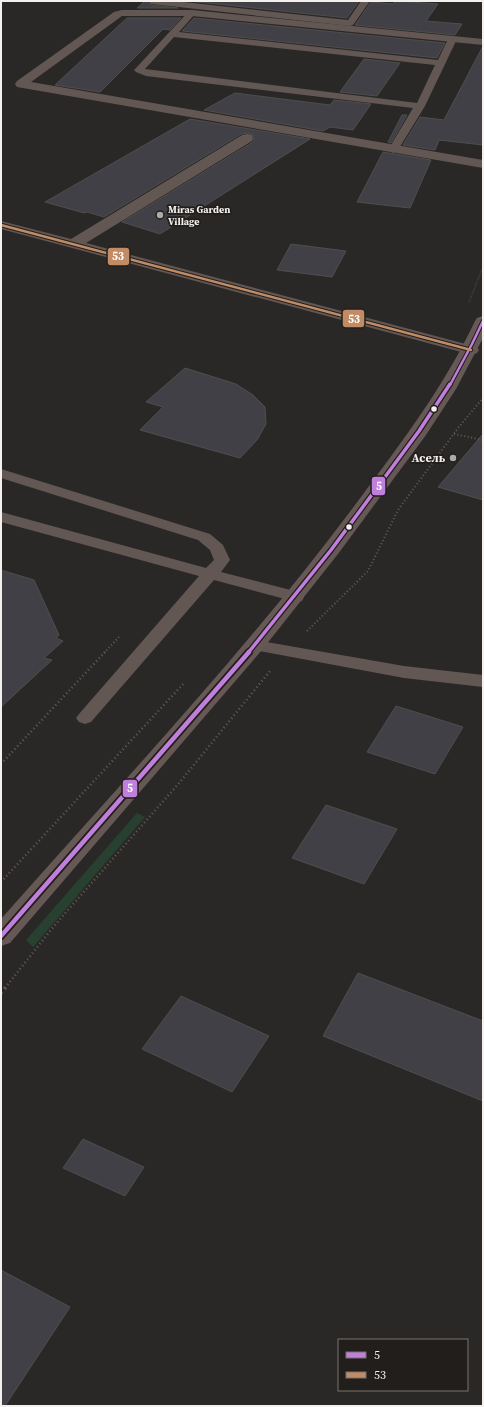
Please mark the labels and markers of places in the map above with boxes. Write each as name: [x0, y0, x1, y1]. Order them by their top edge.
place label: Miras Garden Village: [168, 203, 230, 228]
marker: Miras Garden Village: [155, 210, 165, 220]
unlabelled marker: [429, 404, 439, 414]
place label: Асель: [411, 450, 446, 466]
marker: Асель: [448, 453, 458, 463]
unlabelled marker: [344, 522, 354, 532]

